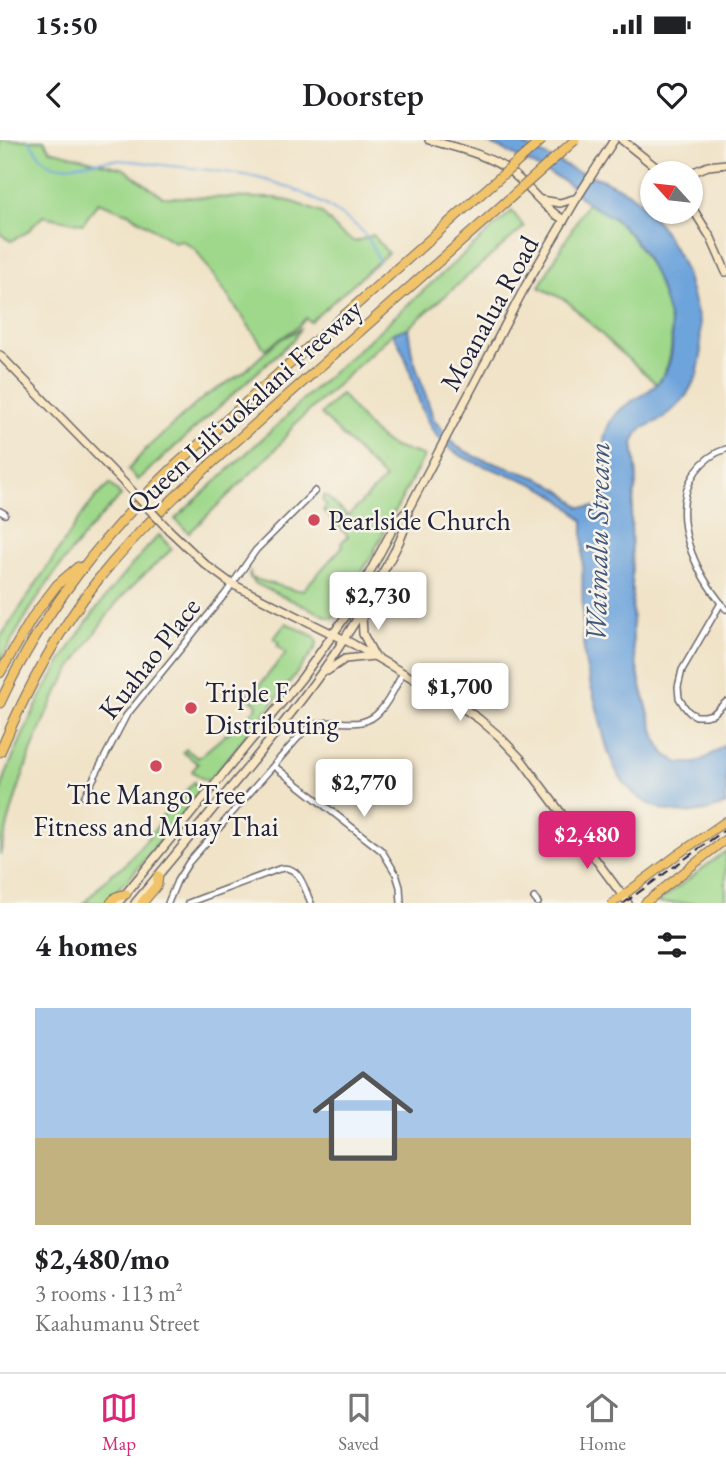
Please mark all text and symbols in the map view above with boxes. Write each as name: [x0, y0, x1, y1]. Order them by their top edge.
text: 15:50: [35, 8, 97, 42]
text: Doorstep: [302, 74, 424, 116]
icon: back: [35, 76, 73, 114]
icon: heart: [653, 76, 691, 114]
north arrow: [640, 161, 704, 224]
map controls: [640, 161, 703, 224]
street label: Moanalua Road: [432, 228, 547, 397]
street label: Queen Liliʻuokalani Freeway: [119, 290, 370, 522]
water label: Waimalu Stream: [576, 442, 618, 642]
place label: Pearlside Church: [328, 502, 511, 538]
marker: Pearlside Church: [306, 512, 322, 528]
pin: $2,730: [321, 573, 435, 632]
text: $2,730: [346, 580, 410, 610]
street label: Kuahao Place: [90, 590, 208, 726]
pin: $1,700: [403, 664, 517, 723]
text: $1,700: [428, 671, 492, 701]
place label: Triple F Distributing: [205, 674, 340, 742]
marker: Triple F Distributing: [183, 700, 199, 716]
marker: The Mango Tree Fitness and Muay Thai: [148, 758, 164, 774]
pin: $2,770: [307, 760, 421, 819]
text: $2,770: [332, 767, 396, 797]
place label: The Mango Tree Fitness and Muay Thai: [33, 776, 279, 844]
pin: $2,480: [530, 812, 644, 871]
text: $2,480: [555, 819, 619, 849]
text: 4 homes: [35, 926, 137, 965]
icon: filters: [653, 926, 691, 964]
icon: home: [300, 1053, 426, 1179]
text: $2,480/mo: [35, 1239, 169, 1278]
text: 3 rooms · 113 m²: [35, 1278, 183, 1308]
text: Kaahumanu Street: [35, 1308, 199, 1338]
tab: Map: [100, 1389, 138, 1456]
tab: Saved: [338, 1389, 379, 1456]
tab: Home: [579, 1389, 626, 1456]

